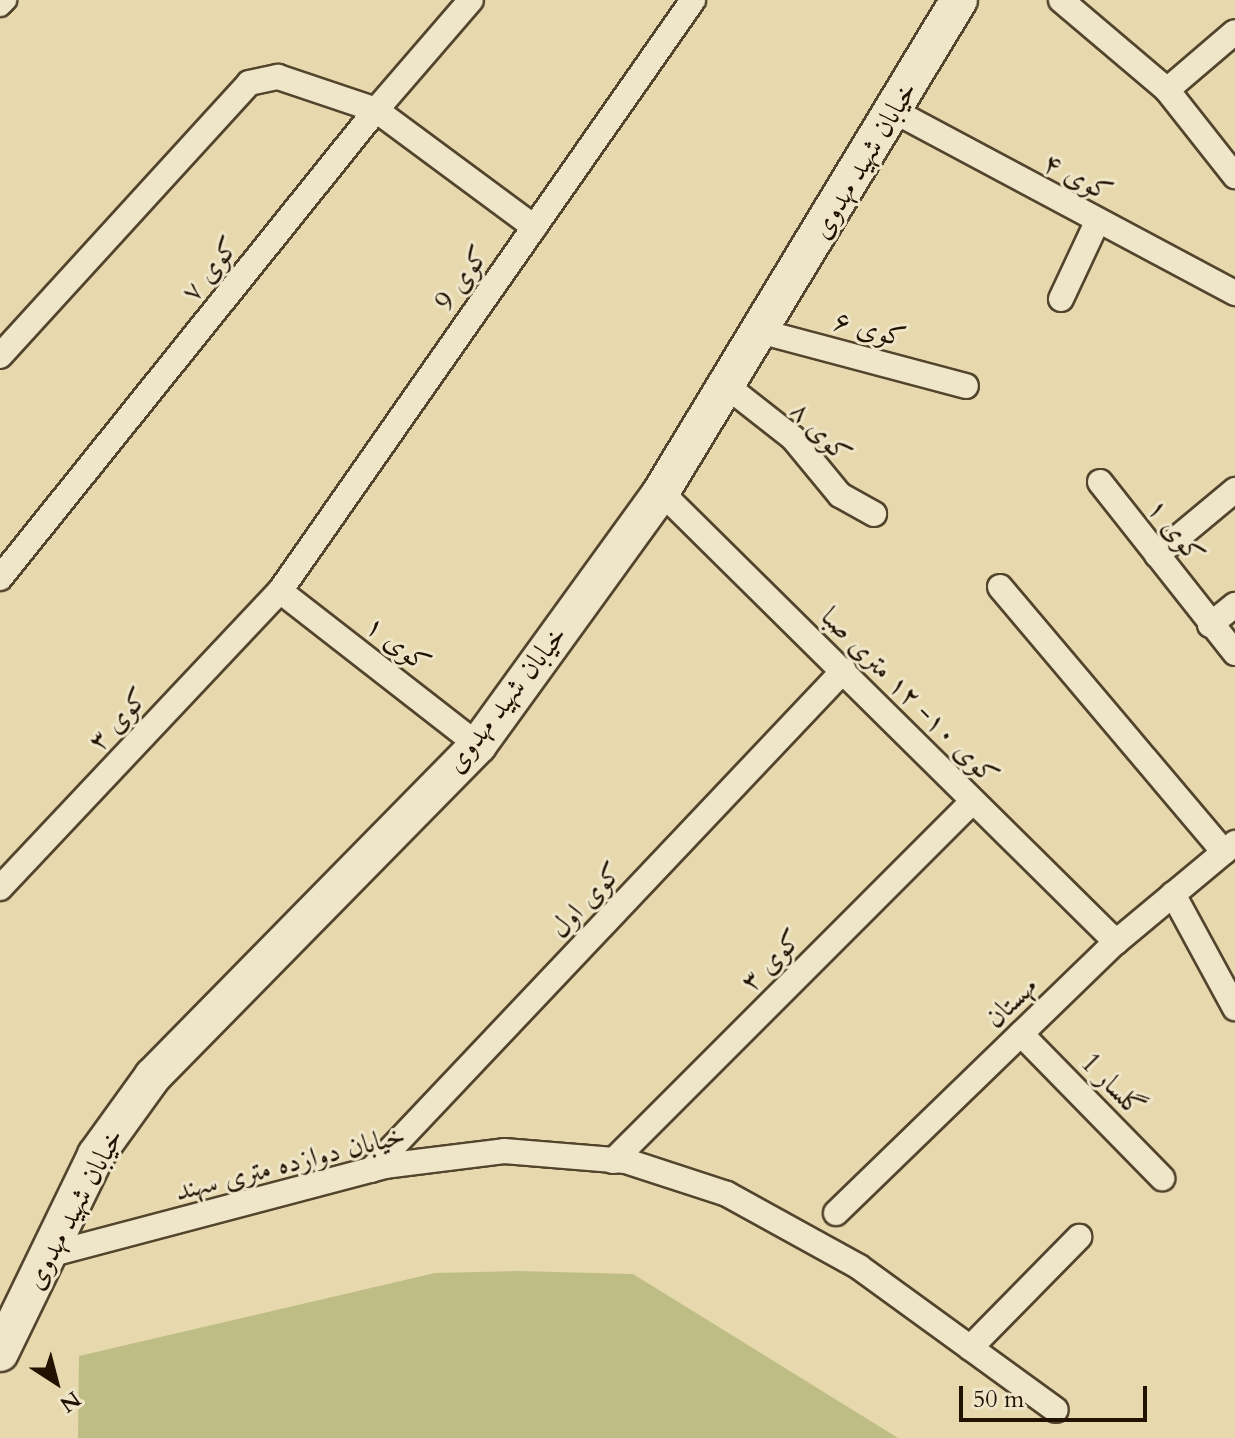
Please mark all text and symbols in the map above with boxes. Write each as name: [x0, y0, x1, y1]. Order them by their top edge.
street label: خیابان شهید مهدوی: [804, 75, 924, 245]
street label: کوی ۴: [1038, 145, 1118, 209]
street label: کوی ۷: [174, 230, 246, 308]
street label: کوی 9: [428, 239, 496, 317]
street label: کوی ۶: [830, 303, 910, 355]
street label: کوی ۸: [783, 394, 859, 470]
street label: کوی ۱: [1140, 492, 1212, 570]
street label: کوی ۱۰- ۱۲ متری صبا: [814, 600, 1006, 792]
street label: کوی ۱: [359, 608, 437, 680]
street label: خیابان شهید مهدوی: [438, 619, 574, 779]
street label: کوی ۳: [81, 681, 155, 757]
street label: کوی اول: [543, 855, 629, 945]
street label: کوی ۳: [733, 922, 809, 998]
street label: مهستان: [978, 969, 1044, 1035]
street label: گلسار 1: [1074, 1046, 1152, 1124]
street label: خیابان دوازده متری سهند: [171, 1118, 409, 1208]
street label: خیابان شهید مهدوی: [18, 1123, 130, 1295]
north arrow: [16, 1342, 96, 1422]
scale bar: [963, 1370, 1151, 1420]
text: 50 m: [973, 1383, 1024, 1416]
text: N: [54, 1384, 87, 1419]

